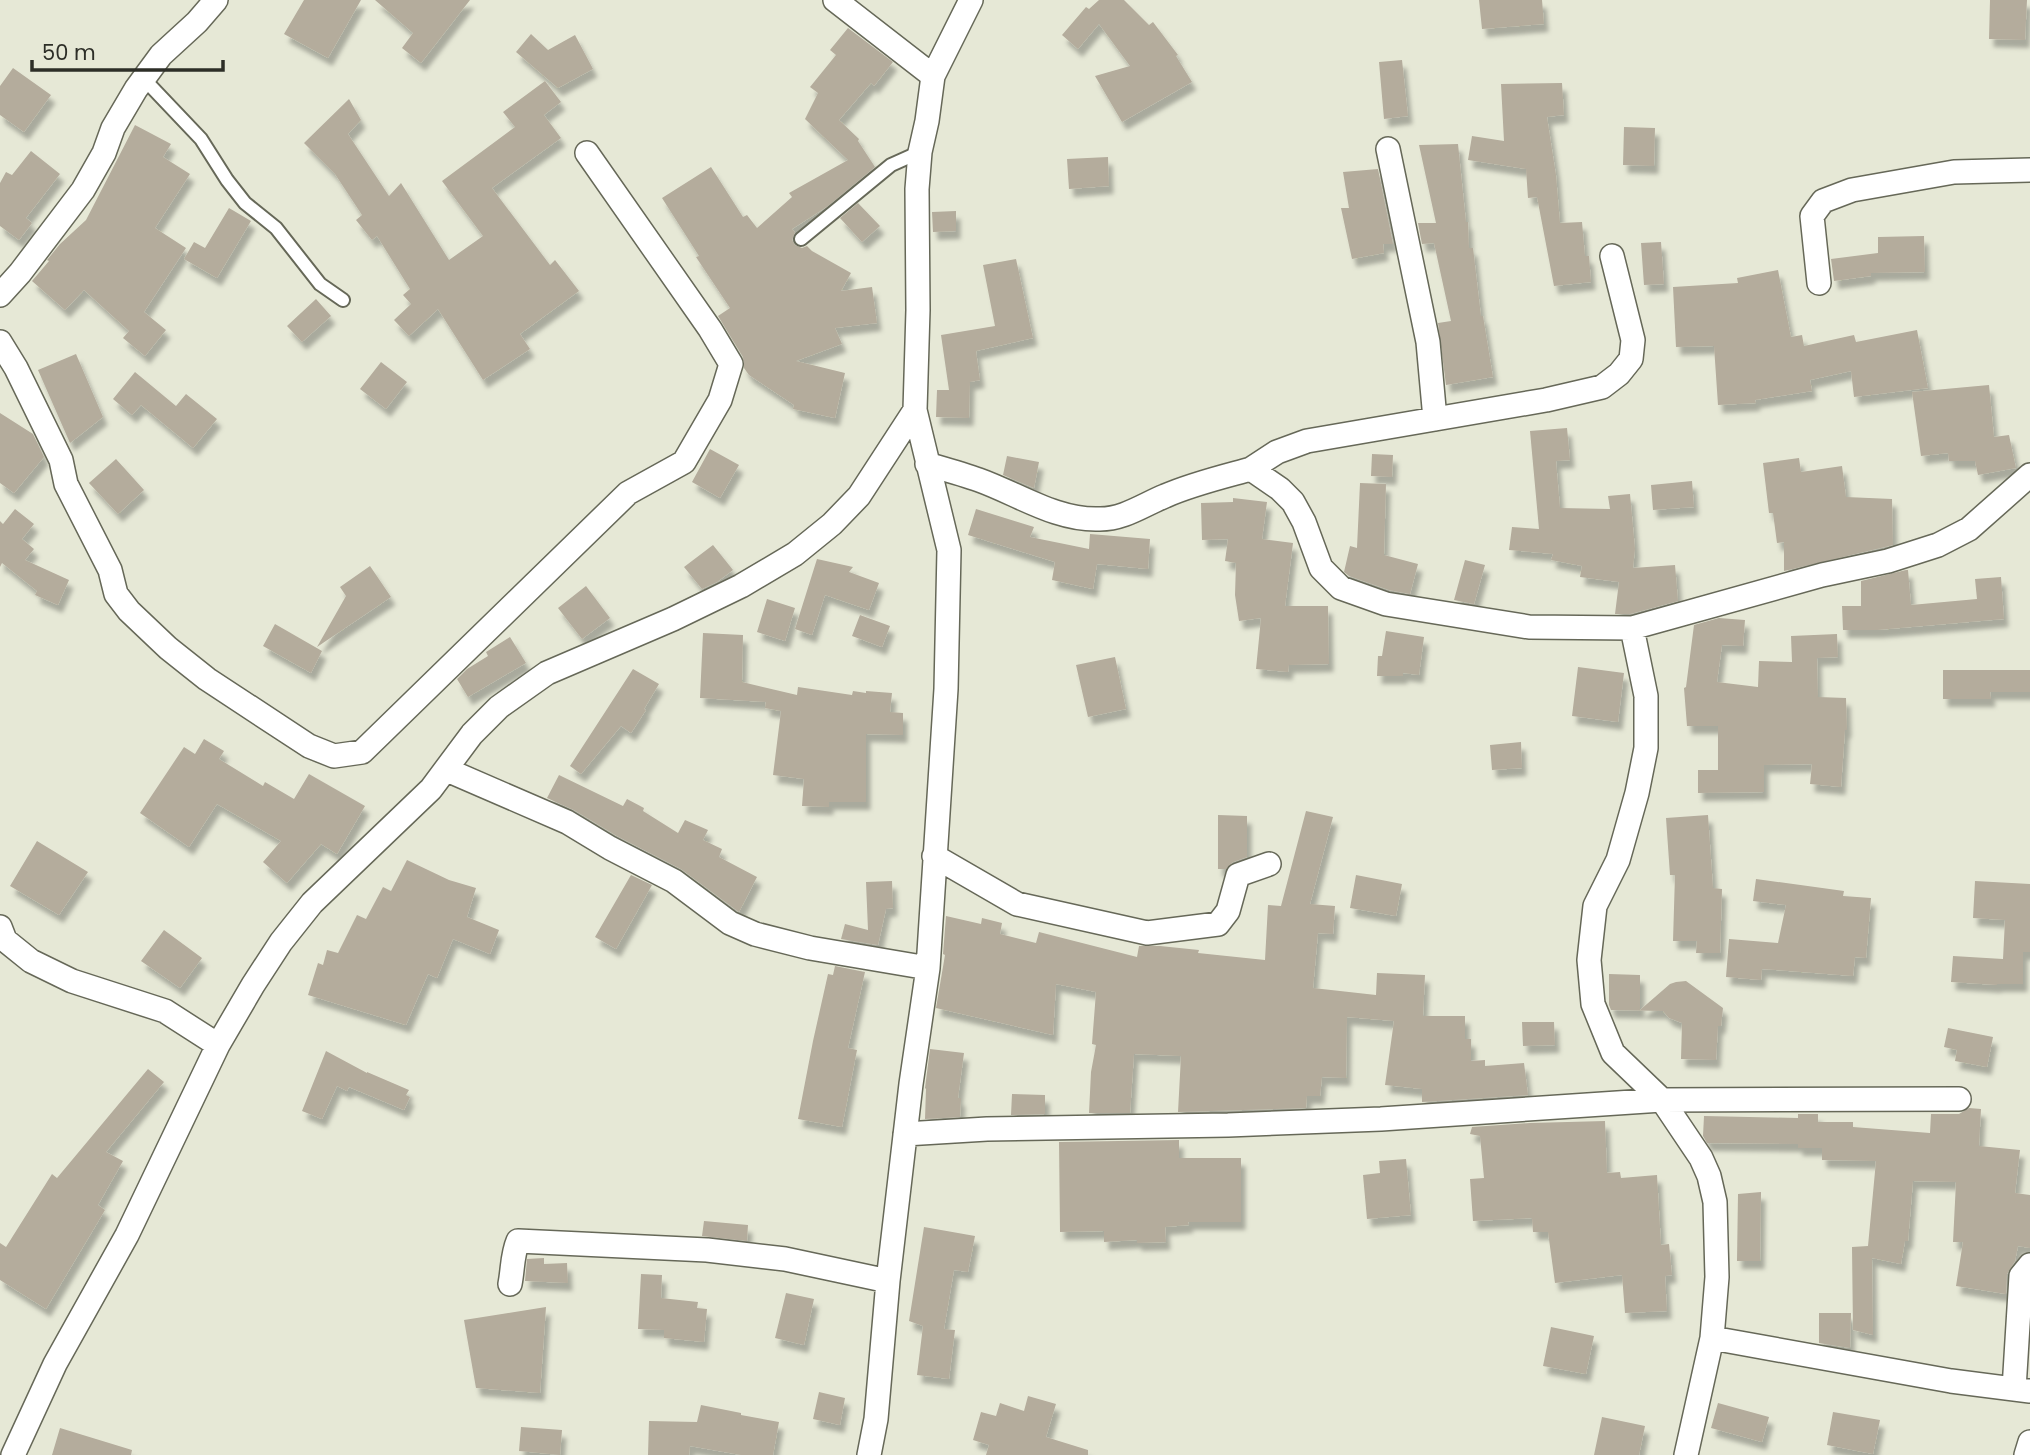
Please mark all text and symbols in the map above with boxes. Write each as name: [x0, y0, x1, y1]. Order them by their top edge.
scale bar: [32, 28, 222, 72]
text: 50 m: [42, 38, 96, 67]

